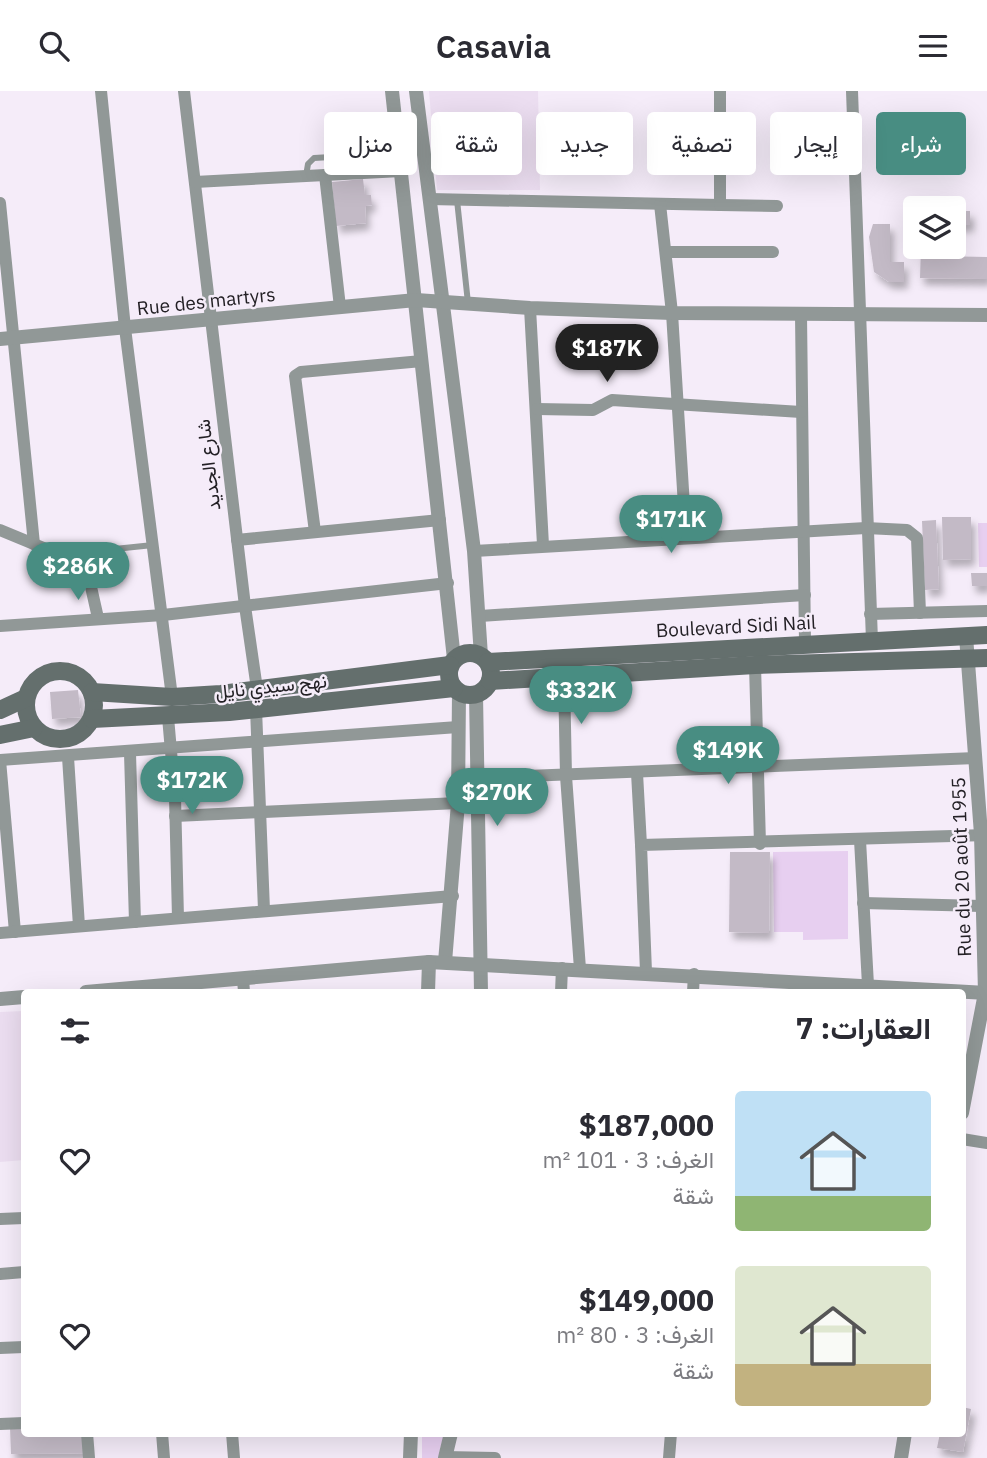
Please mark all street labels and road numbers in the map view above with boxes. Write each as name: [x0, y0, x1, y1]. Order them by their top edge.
street label: Rue des martyrs: [136, 282, 276, 320]
street label: شارع الجديد: [191, 418, 226, 512]
street label: Boulevard Sidi Nail: [655, 610, 817, 642]
street label: نهج سيدي نايل: [214, 668, 328, 708]
street label: Rue du 20 août 1955: [946, 777, 976, 957]

